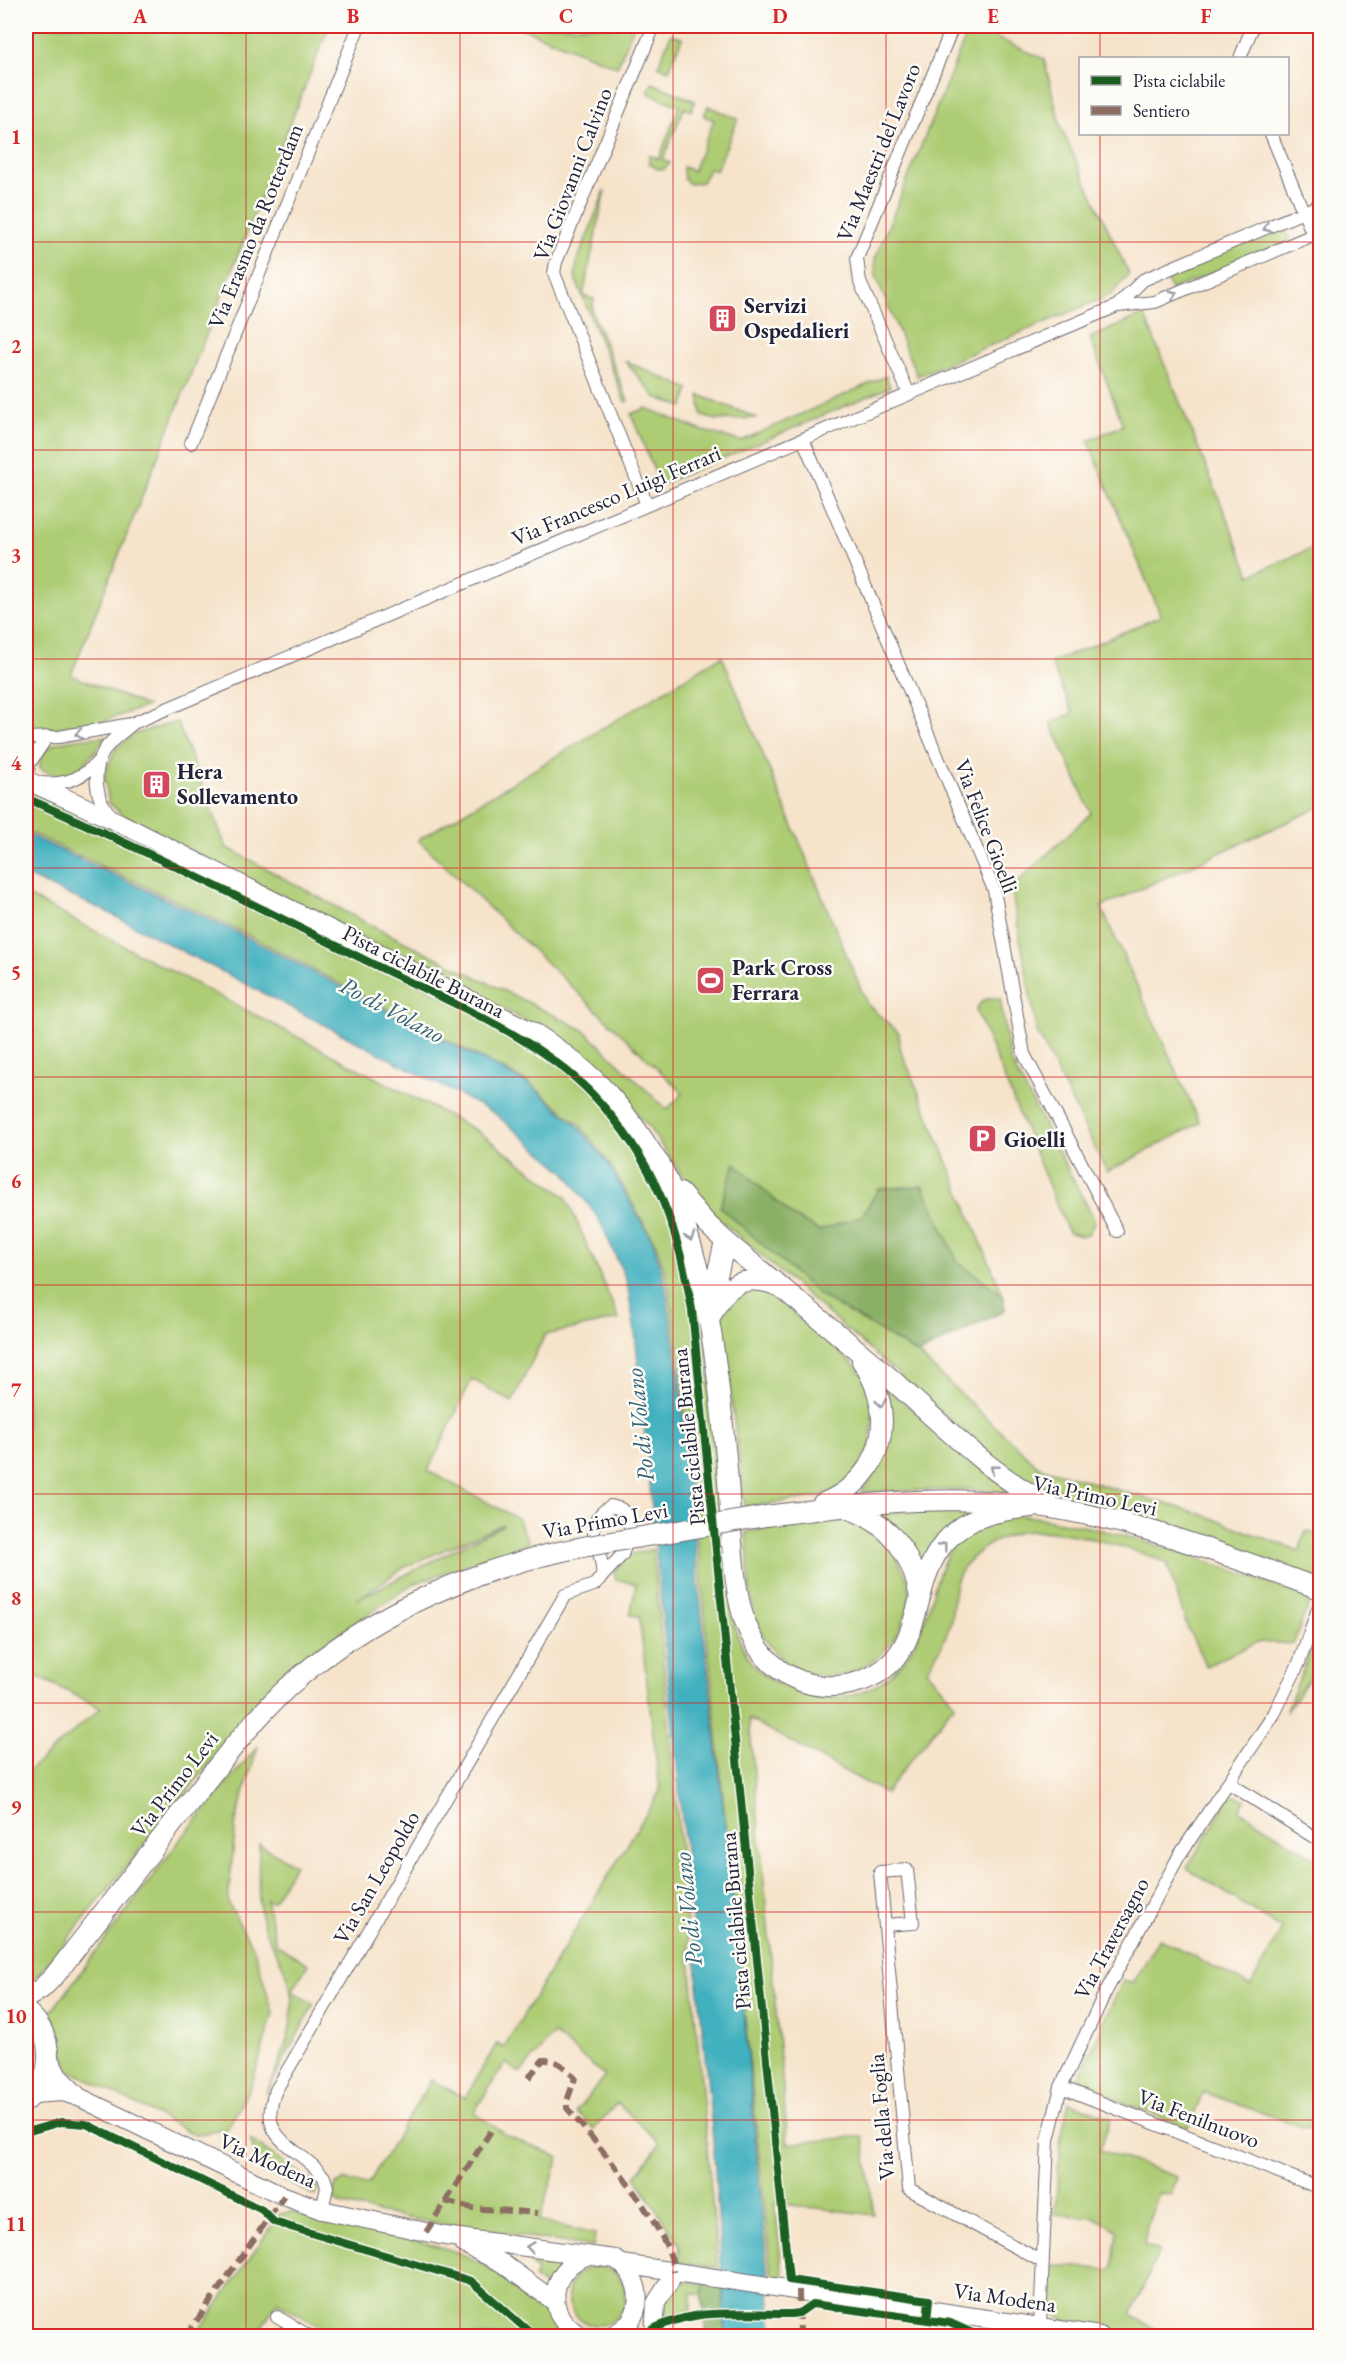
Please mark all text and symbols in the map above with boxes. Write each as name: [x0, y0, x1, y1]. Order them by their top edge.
text: A: [132, 3, 148, 29]
text: B: [347, 3, 359, 29]
text: C: [559, 3, 573, 29]
text: D: [772, 3, 788, 29]
text: E: [987, 3, 999, 29]
text: F: [1201, 3, 1212, 29]
legend: [1079, 57, 1289, 135]
street label: Via Maestri del Lavoro: [830, 59, 927, 246]
text: Pista ciclabile: [1133, 69, 1225, 92]
street label: Via Giovanni Calvino: [526, 83, 619, 265]
text: Sentiero: [1133, 99, 1190, 122]
street label: Via Erasmo da Rotterdam: [201, 119, 310, 333]
text: 1: [11, 124, 21, 150]
one-way arrow: [1262, 221, 1273, 233]
one-way arrow: [1167, 289, 1178, 301]
place label: Servizi Ospedalieri: [744, 291, 850, 345]
building icon: Servizi Ospedalieri: [707, 302, 739, 334]
text: 2: [11, 333, 22, 359]
street label: Via Francesco Luigi Ferrari: [507, 438, 725, 553]
text: 3: [11, 542, 21, 568]
one-way arrow: [74, 727, 83, 739]
text: 4: [11, 750, 22, 776]
street label: Via Felice Gioelli: [948, 755, 1025, 897]
place label: Hera Sollevamento: [177, 757, 298, 811]
building icon: Hera Sollevamento: [140, 768, 172, 800]
street label: Pista ciclabile Burana: [338, 918, 510, 1025]
place label: Park Cross Ferrara: [732, 953, 832, 1007]
text: 5: [11, 959, 21, 985]
sports icon: Park Cross Ferrara: [695, 964, 727, 996]
water label: Po di Volano: [335, 969, 450, 1050]
parking icon: Gioelli: [967, 1123, 999, 1155]
place label: Gioelli: [1004, 1125, 1066, 1154]
text: 6: [11, 1168, 22, 1194]
one-way arrow: [683, 1232, 695, 1242]
street label: Pista ciclabile Burana: [665, 1347, 712, 1527]
water label: Po di Volano: [618, 1367, 661, 1483]
text: 7: [11, 1377, 22, 1403]
one-way arrow: [874, 1398, 886, 1408]
one-way arrow: [990, 1465, 1001, 1476]
street label: Via Primo Levi: [1030, 1468, 1160, 1523]
street label: Via Primo Levi: [540, 1495, 670, 1546]
one-way arrow: [936, 1542, 947, 1553]
text: 8: [11, 1585, 21, 1611]
street label: Via Primo Levi: [124, 1725, 225, 1843]
text: 9: [11, 1794, 22, 1820]
street label: Via San Leopoldo: [327, 1805, 426, 1949]
street label: Pista ciclabile Burana: [713, 1831, 758, 2011]
water label: Po di Volano: [666, 1851, 709, 1967]
street label: Via Traversagno: [1067, 1872, 1156, 2004]
text: 10: [5, 2003, 27, 2029]
street label: Via della Foglia: [862, 2052, 901, 2181]
street label: Via Fenilnuovo: [1134, 2082, 1264, 2155]
street label: Via Modena: [215, 2126, 321, 2195]
text: 11: [5, 2211, 27, 2237]
one-way arrow: [525, 2241, 534, 2253]
street label: Via Modena: [952, 2276, 1058, 2319]

